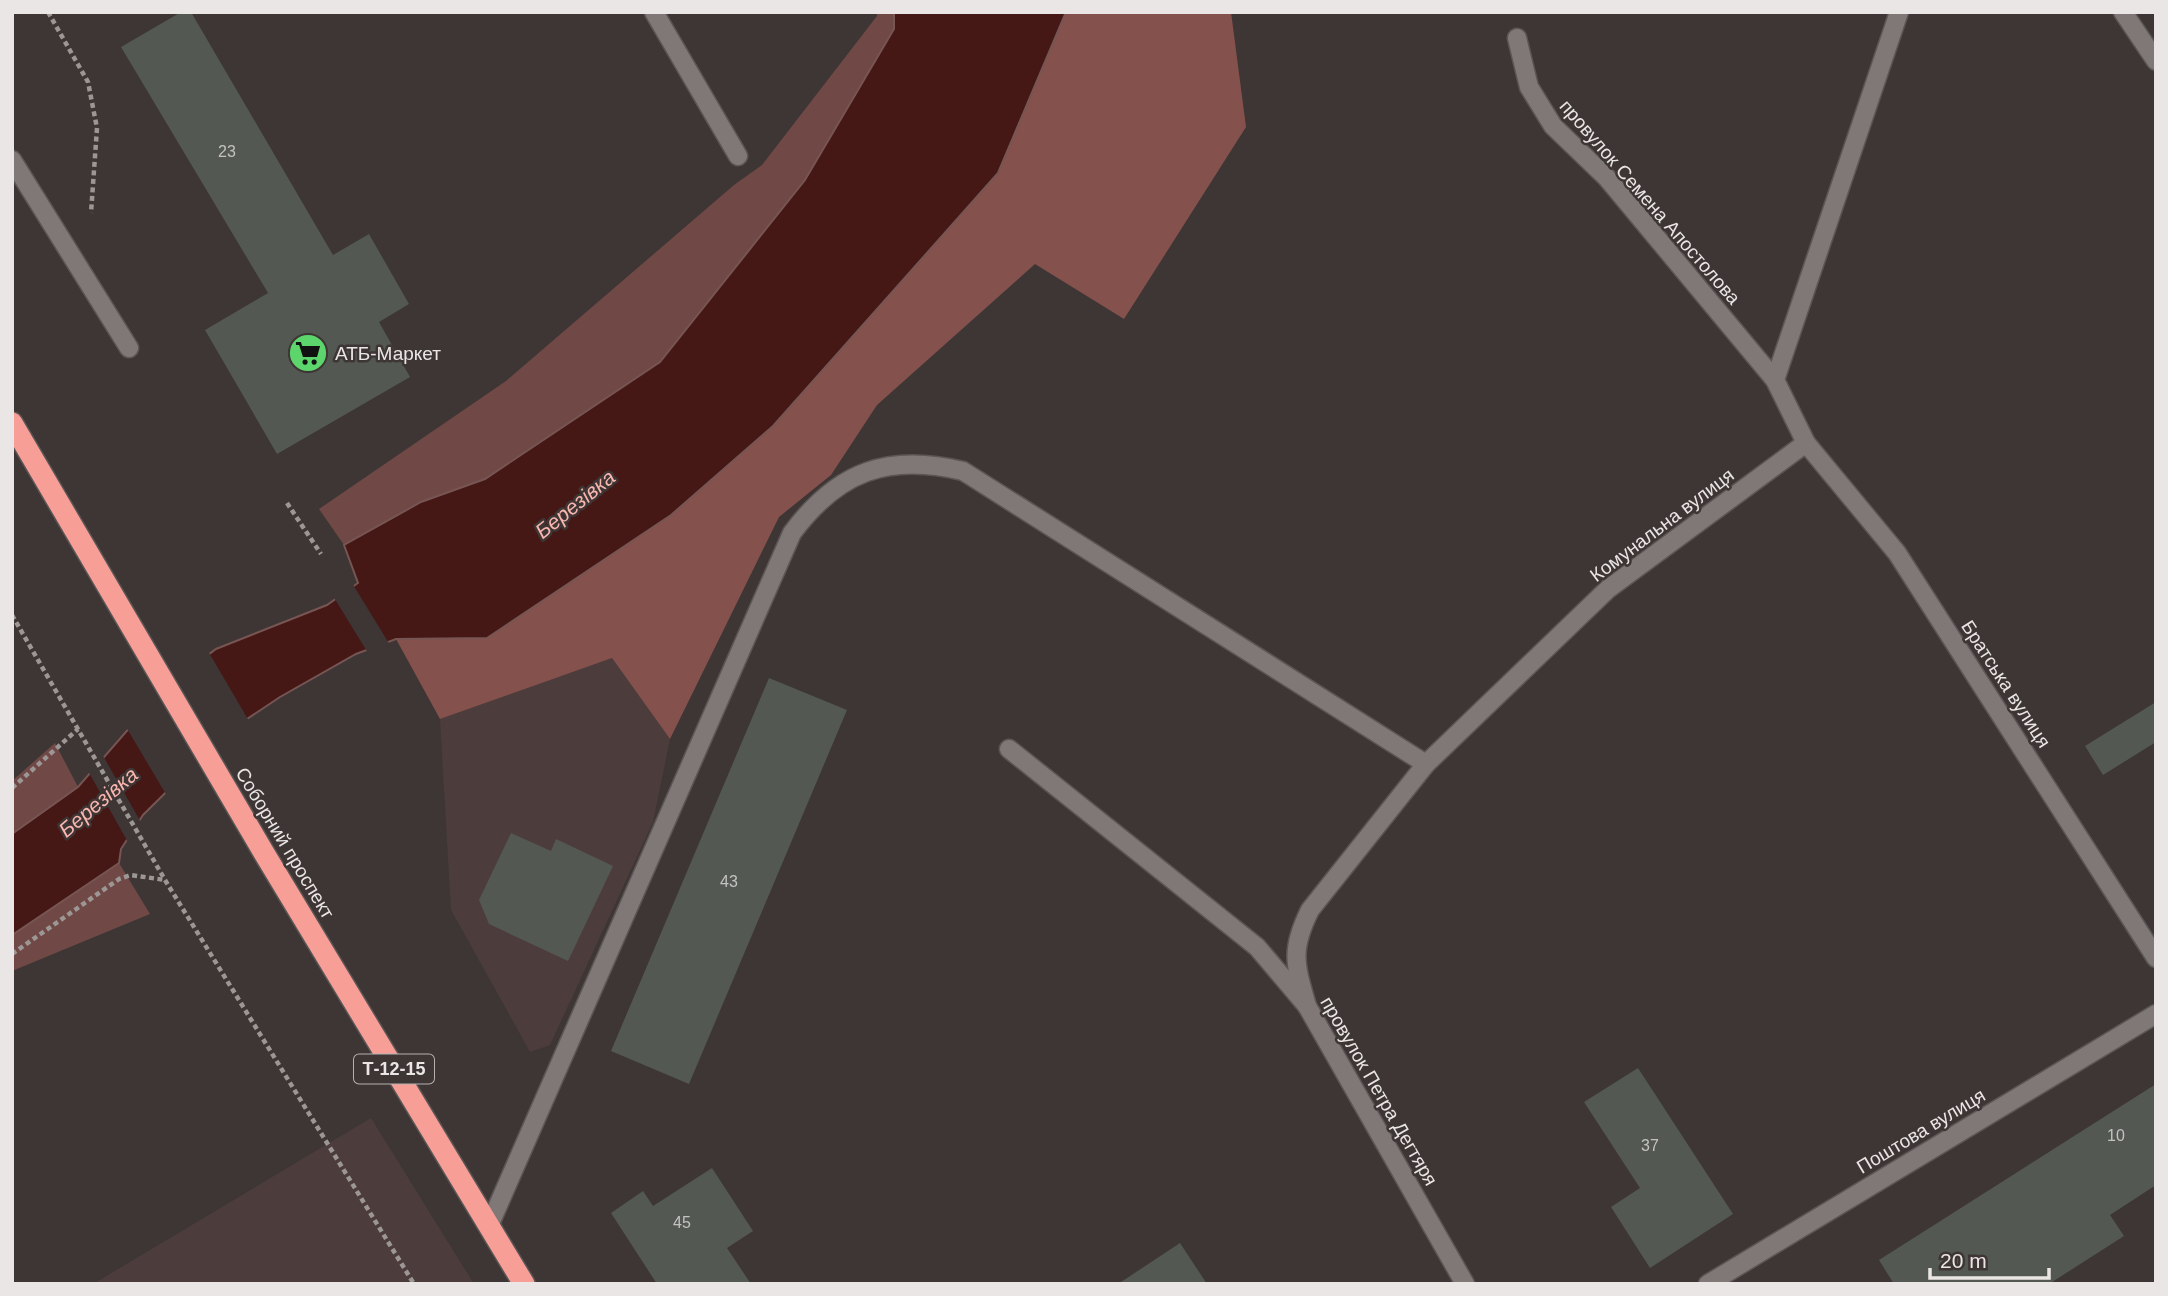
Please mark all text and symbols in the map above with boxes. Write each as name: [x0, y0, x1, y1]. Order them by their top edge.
street label: провулок Семена Апостолова: [1556, 96, 1745, 309]
house number: 23: [218, 143, 236, 160]
supermarket icon: АТБ-Маркет: [287, 332, 329, 374]
place label: АТБ-Маркет: [335, 343, 441, 364]
street label: Комунальна вулиця: [1586, 464, 1738, 586]
water label: Березівка: [531, 465, 619, 543]
street label: Братська вулиця: [1957, 617, 2055, 751]
water label: Березівка: [54, 763, 142, 841]
street label: Соборний проспект: [232, 764, 339, 923]
house number: 43: [720, 873, 738, 890]
street label: провулок Петра Дегтяря: [1316, 993, 1442, 1189]
road number: Т-12-15: [354, 1054, 434, 1084]
street label: Поштова вулиця: [1853, 1084, 1989, 1178]
house number: 10: [2107, 1127, 2125, 1144]
house number: 37: [1641, 1137, 1659, 1154]
house number: 45: [673, 1214, 691, 1231]
scale bar: [1930, 1236, 2049, 1280]
text: 20 m: [1940, 1249, 1987, 1272]

